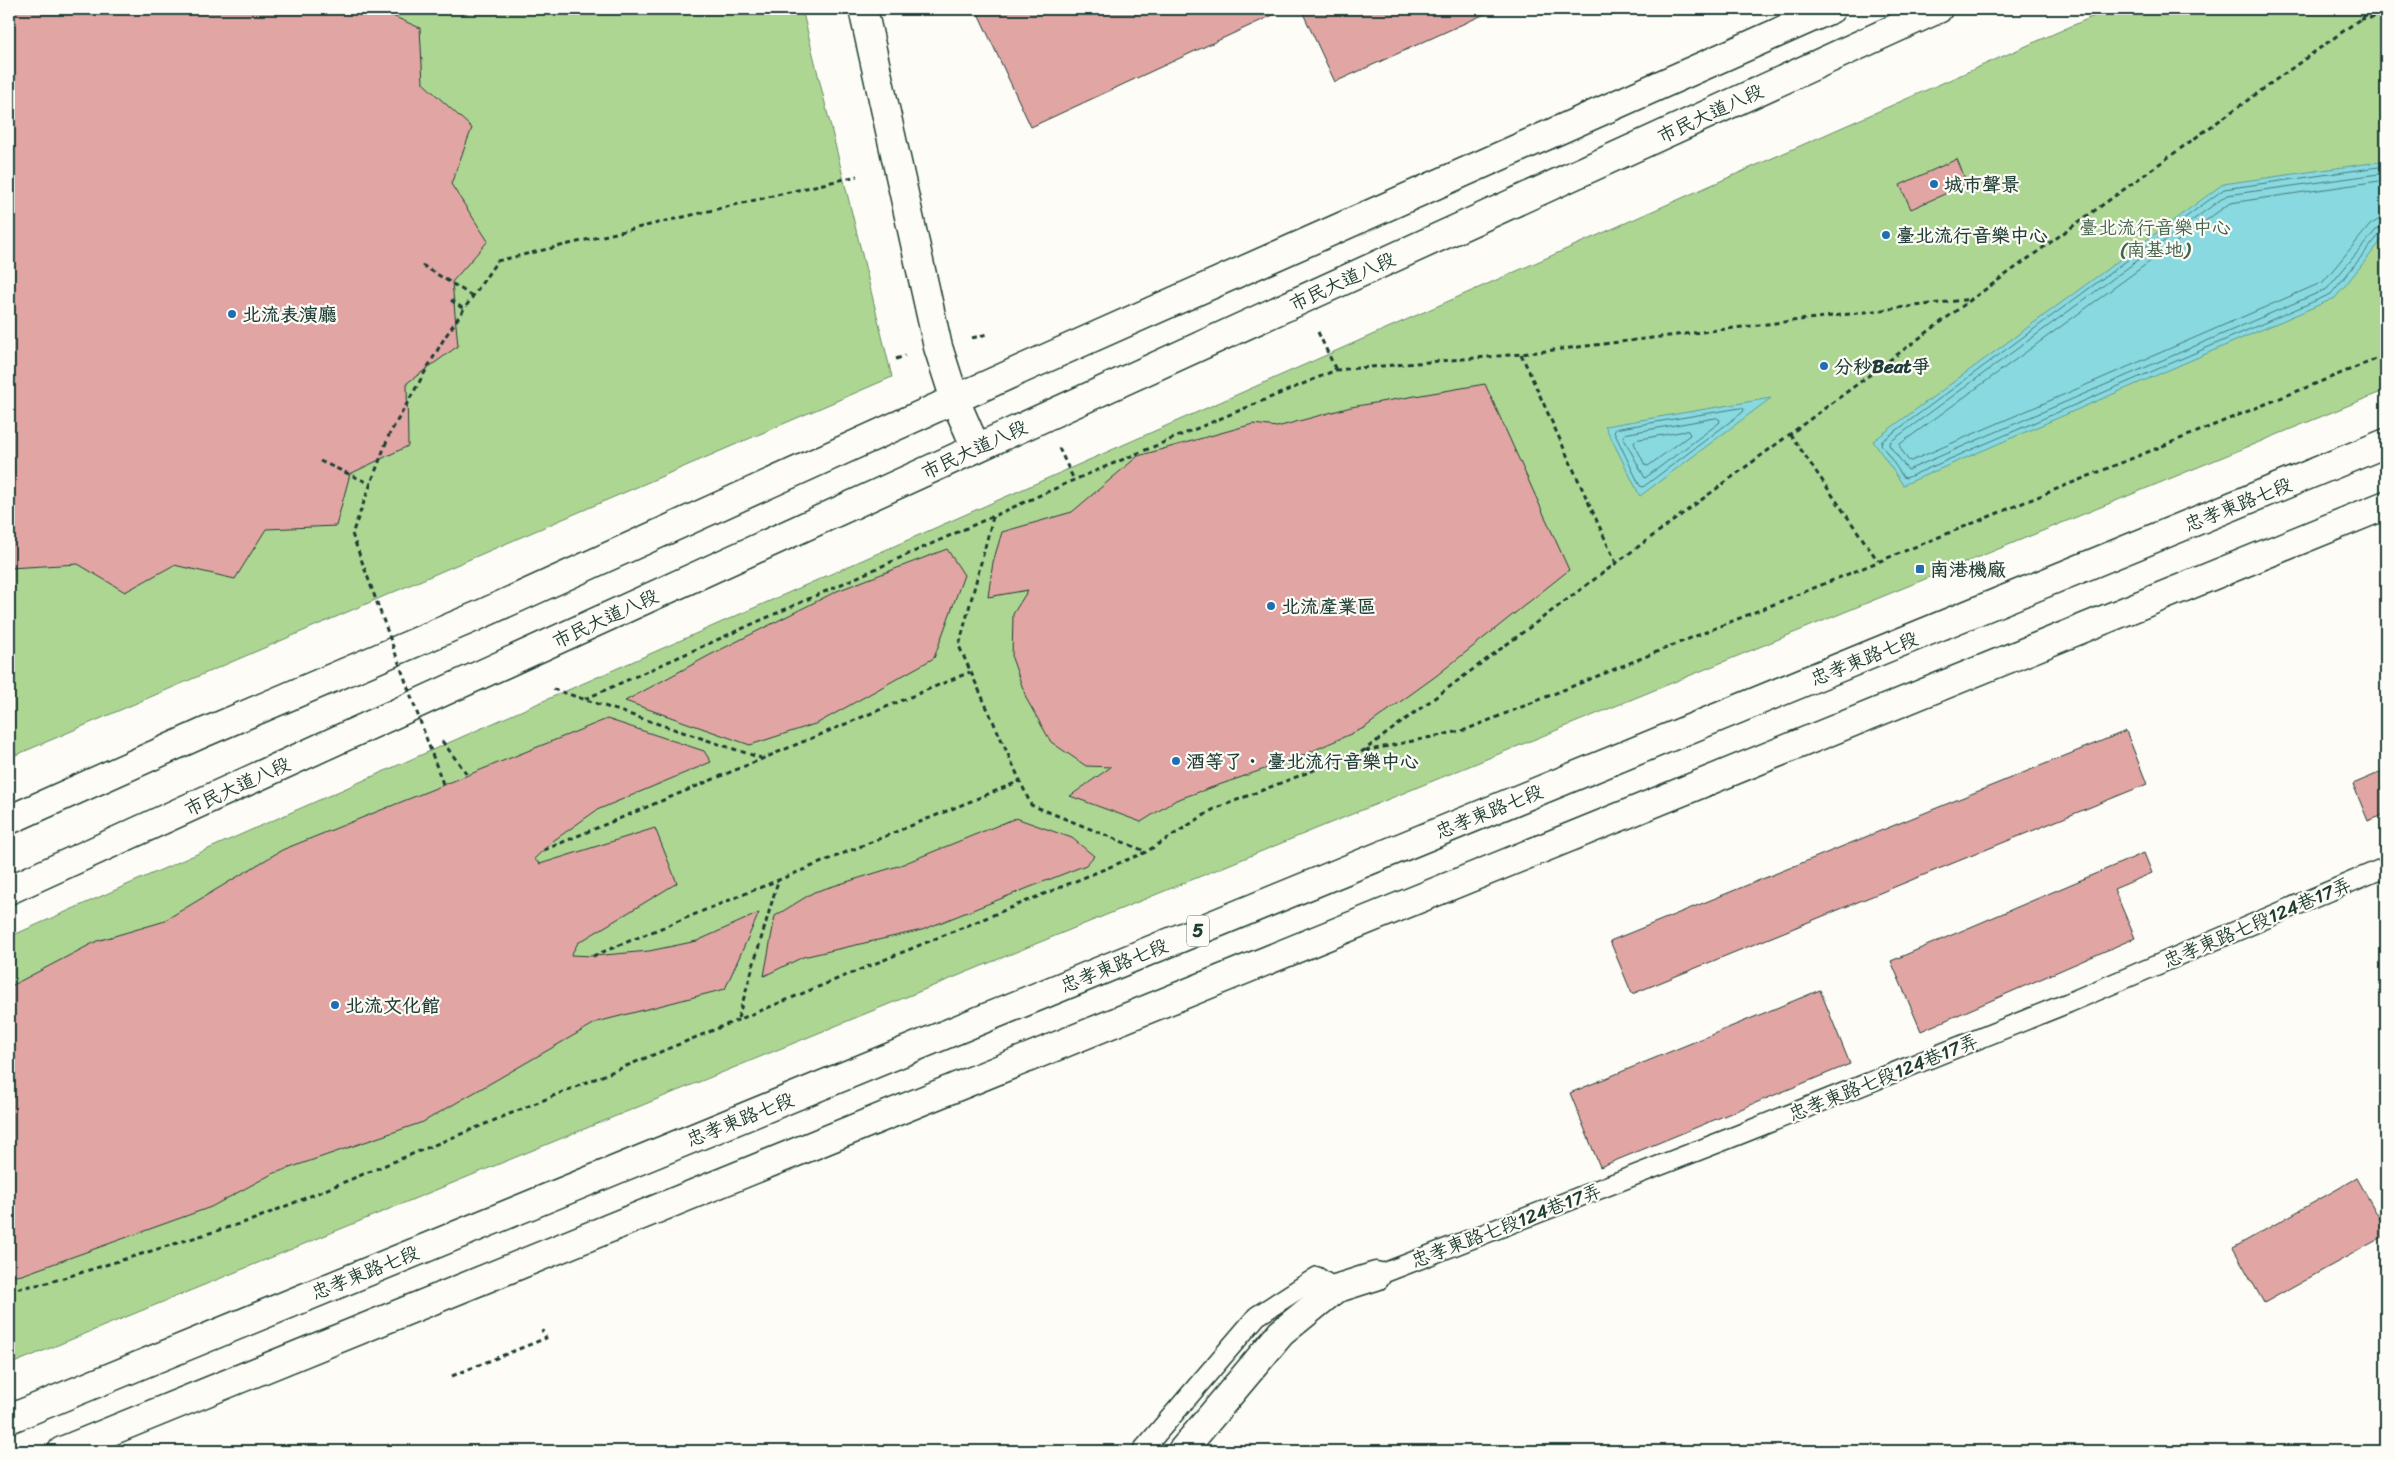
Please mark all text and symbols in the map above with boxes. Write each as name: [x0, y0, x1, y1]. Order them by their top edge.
street label: 市民大道八段: [1652, 74, 1769, 152]
place label: 城市聲景: [1944, 168, 2020, 201]
marker: 城市聲景: [1928, 178, 1940, 190]
park label: 臺北流行音樂中心 (南基地): [2079, 211, 2231, 266]
place label: 臺北流行音樂中心: [1896, 219, 2048, 252]
marker: 臺北流行音樂中心: [1880, 229, 1892, 241]
street label: 市民大道八段: [1284, 242, 1401, 320]
place label: 北流表演廳: [242, 298, 337, 331]
marker: 北流表演廳: [226, 308, 238, 320]
place label: 分秒Beat爭: [1834, 350, 1931, 383]
marker: 分秒Beat爭: [1818, 360, 1830, 372]
street label: 市民大道八段: [916, 410, 1033, 488]
street label: 忠孝東路七段: [2179, 468, 2297, 541]
place label: 南港機廠: [1930, 553, 2006, 586]
marker: 南港機廠: [1914, 563, 1926, 575]
street label: 市民大道八段: [547, 579, 664, 657]
place label: 北流產業區: [1281, 590, 1376, 623]
marker: 北流產業區: [1265, 600, 1277, 612]
street label: 忠孝東路七段: [1805, 622, 1923, 695]
place label: 酒等了・ 臺北流行音樂中心: [1186, 745, 1419, 778]
street label: 市民大道八段: [179, 747, 296, 825]
marker: 酒等了・ 臺北流行音樂中心: [1170, 755, 1182, 767]
street label: 忠孝東路七段: [1430, 775, 1548, 848]
street label: 忠孝東路七段124巷17弄: [2158, 868, 2357, 977]
road number: 5: [1187, 916, 1209, 946]
street label: 忠孝東路七段: [1055, 929, 1173, 1002]
place label: 北流文化館: [345, 989, 440, 1022]
marker: 北流文化館: [329, 999, 341, 1011]
street label: 忠孝東路七段124巷17弄: [1783, 1024, 1983, 1131]
street label: 忠孝東路七段: [681, 1083, 799, 1156]
street label: 忠孝東路七段124巷17弄: [1406, 1174, 1606, 1277]
street label: 忠孝東路七段: [306, 1236, 424, 1309]

